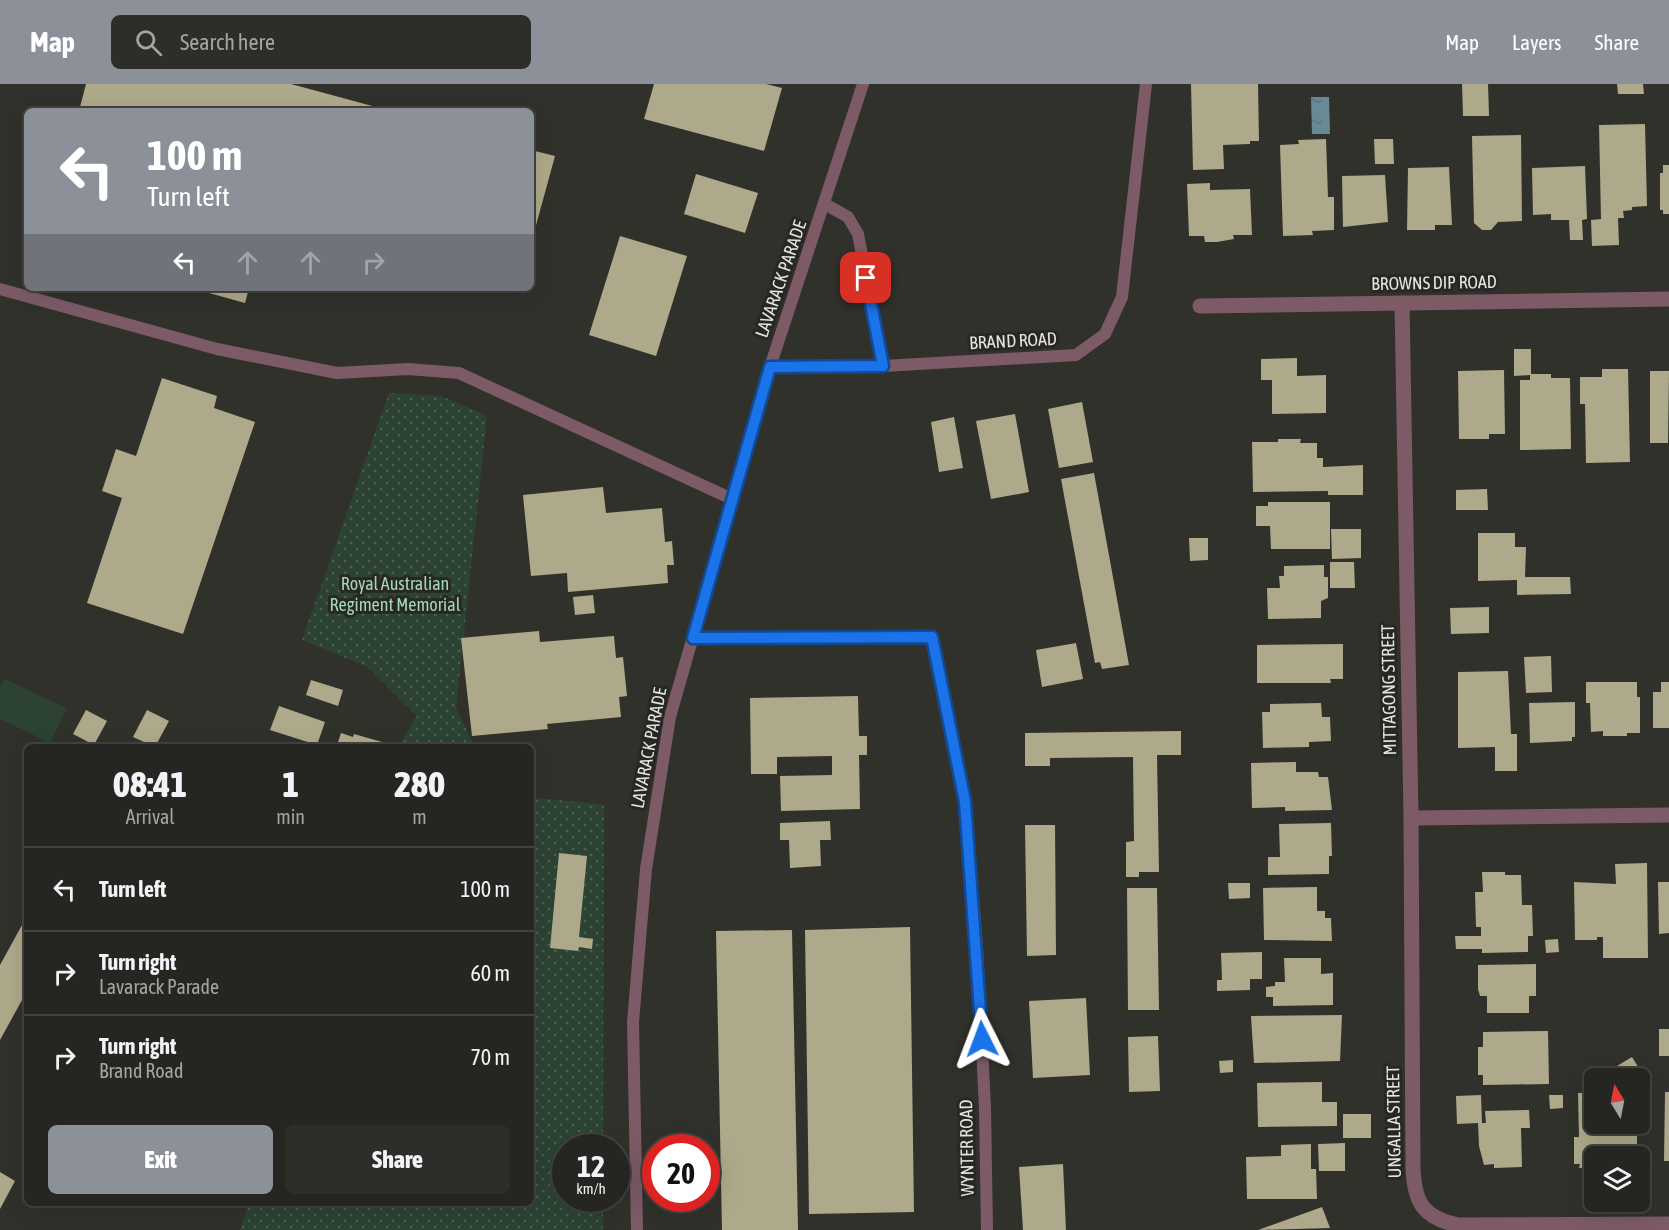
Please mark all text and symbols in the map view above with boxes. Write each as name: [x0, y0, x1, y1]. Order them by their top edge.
search box: [111, 15, 531, 69]
text: Map: [30, 26, 75, 58]
icon: search: [132, 26, 165, 59]
text: Search here: [180, 29, 275, 55]
text: Map: [1445, 30, 1479, 54]
text: Layers: [1512, 30, 1562, 54]
text: Share: [1595, 30, 1639, 54]
text: 100 m: [147, 131, 242, 179]
icon: left: [48, 132, 126, 210]
text: Turn left: [147, 181, 230, 212]
street label: LAVARACK PARADE: [751, 217, 810, 340]
icon: left: [168, 246, 201, 279]
icon: ahead: [231, 246, 264, 279]
icon: ahead: [294, 246, 327, 279]
icon: right: [357, 246, 390, 279]
pin: [840, 252, 891, 303]
icon: arrive: [849, 261, 882, 294]
street label: BROWNS DIP ROAD: [1371, 271, 1497, 294]
street label: BRAND ROAD: [969, 328, 1057, 353]
park label: Royal Australian Regiment Memorial: [330, 573, 461, 615]
street label: MITTAGONG STREET: [1377, 624, 1400, 756]
street label: LAVARACK PARADE: [627, 686, 671, 810]
text: 08:41: [113, 763, 187, 805]
text: 1: [282, 763, 299, 805]
text: 280: [394, 763, 445, 805]
text: Arrival: [126, 805, 175, 828]
text: min: [276, 805, 305, 828]
text: m: [412, 805, 427, 828]
icon: left: [48, 873, 81, 906]
text: Turn left: [99, 876, 166, 902]
text: 100 m: [460, 876, 510, 902]
text: Turn right: [99, 949, 176, 975]
icon: right: [48, 957, 81, 990]
text: 60 m: [470, 960, 510, 986]
text: Lavarack Parade: [99, 975, 219, 998]
position arrow: [950, 1007, 1014, 1071]
text: Turn right: [99, 1033, 176, 1059]
icon: right: [48, 1041, 81, 1074]
text: 70 m: [470, 1044, 510, 1070]
text: Brand Road: [99, 1059, 183, 1082]
street label: UNGALLA STREET: [1382, 1065, 1405, 1178]
north arrow: [1584, 1068, 1650, 1134]
map controls: [1584, 1068, 1650, 1212]
street label: WYNTER ROAD: [955, 1099, 978, 1197]
button: Exit: [48, 1125, 273, 1194]
button: Share: [285, 1125, 510, 1194]
speed limit sign: 20: [642, 1134, 720, 1212]
button: layers: [1584, 1146, 1650, 1212]
text: 12: [577, 1149, 605, 1183]
text: km/h: [576, 1180, 606, 1197]

